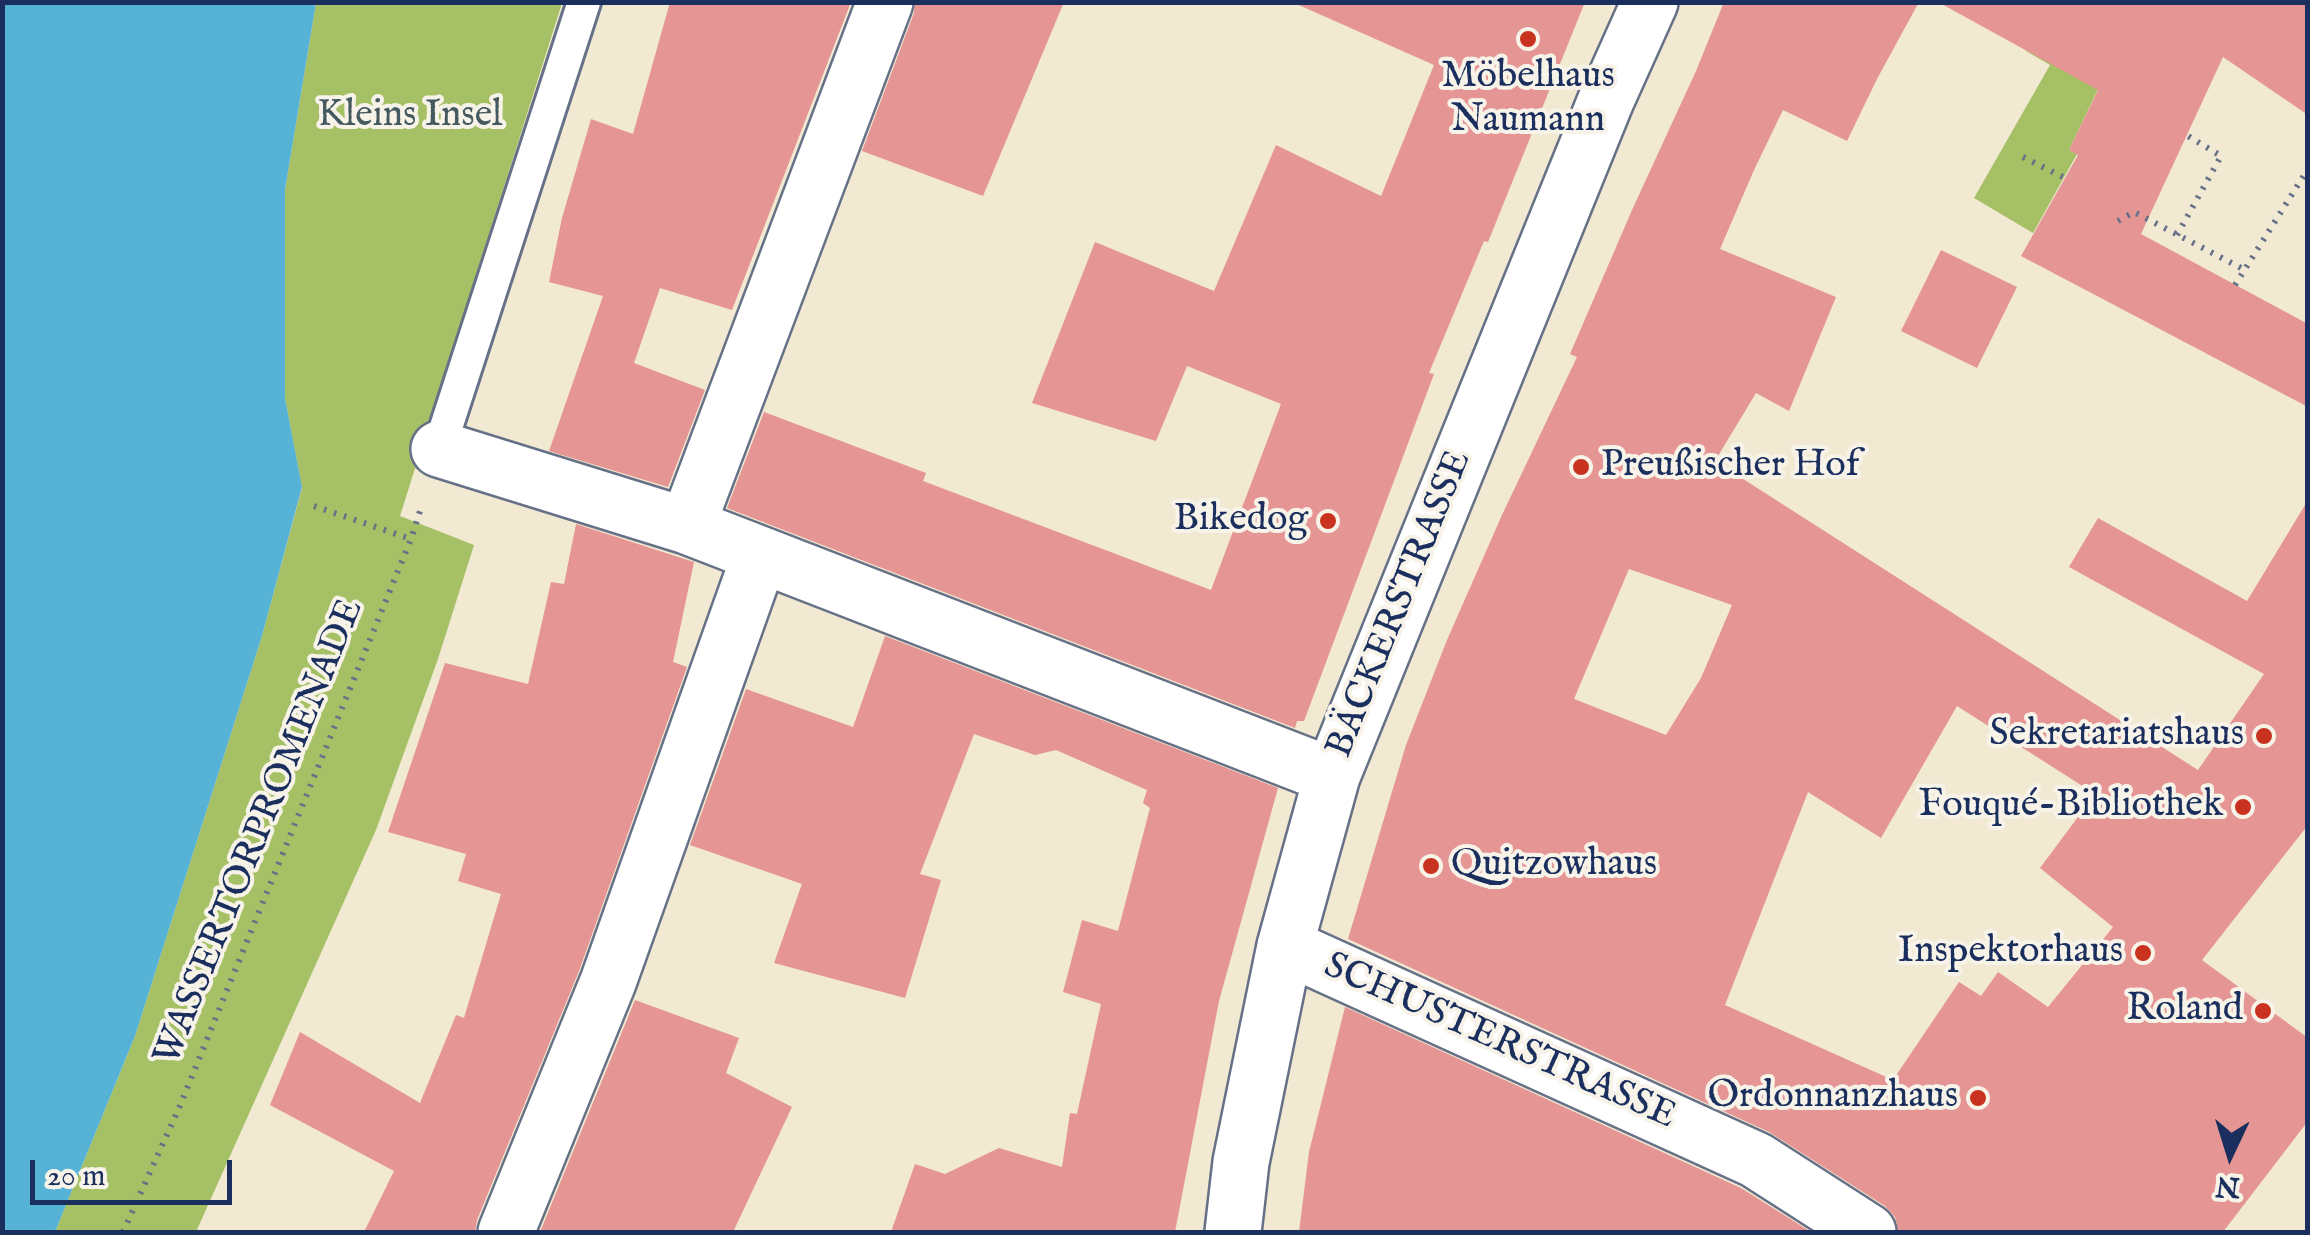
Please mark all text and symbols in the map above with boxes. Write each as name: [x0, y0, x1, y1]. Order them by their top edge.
marker: Möbelhaus Naumann: [1517, 28, 1539, 50]
place label: Möbelhaus Naumann: [1441, 55, 1615, 144]
park label: Kleins Insel: [317, 94, 503, 140]
place label: Preußischer Hof: [1601, 444, 1859, 490]
street label: BÄCKERSTRASSE: [1319, 445, 1483, 765]
marker: Preußischer Hof: [1570, 456, 1592, 478]
place label: Bikedog: [1174, 498, 1308, 544]
marker: Bikedog: [1317, 510, 1339, 532]
street label: WASSERTORPROMENADE: [146, 593, 376, 1073]
place label: Sekretariatshaus: [1989, 713, 2244, 759]
marker: Sekretariatshaus: [2253, 725, 2275, 747]
place label: Fouqué-Bibliothek: [1918, 784, 2223, 830]
marker: Fouqué-Bibliothek: [2232, 796, 2254, 818]
place label: Quitzowhaus: [1451, 843, 1657, 889]
marker: Quitzowhaus: [1420, 855, 1442, 877]
place label: Inspektorhaus: [1898, 930, 2123, 976]
marker: Inspektorhaus: [2132, 942, 2154, 964]
street label: SCHUSTERSTRASSE: [1316, 945, 1682, 1141]
place label: Roland: [2127, 988, 2243, 1034]
marker: Roland: [2252, 1000, 2274, 1022]
place label: Ordonnanzhaus: [1707, 1075, 1958, 1121]
marker: Ordonnanzhaus: [1967, 1087, 1989, 1109]
north arrow: [2180, 1105, 2280, 1205]
scale bar: [35, 1140, 238, 1202]
text: 20 m: [47, 1158, 106, 1196]
text: N: [2215, 1167, 2241, 1204]

